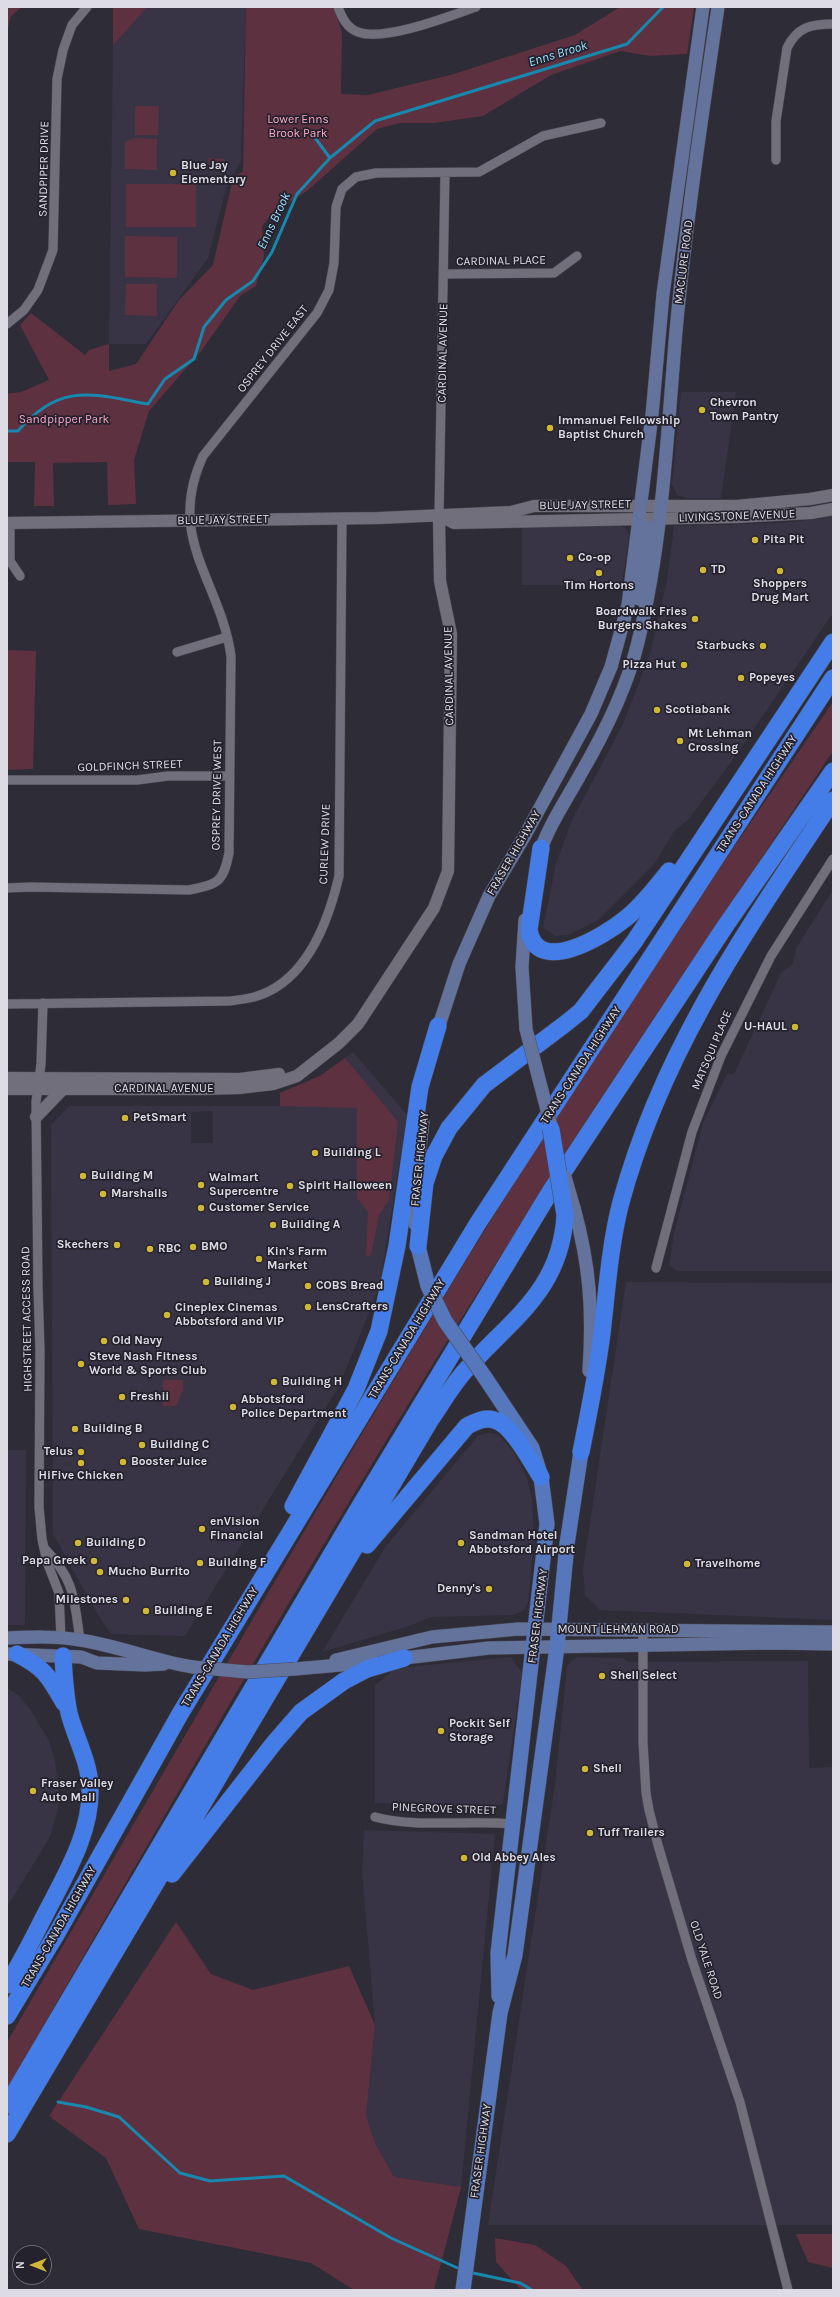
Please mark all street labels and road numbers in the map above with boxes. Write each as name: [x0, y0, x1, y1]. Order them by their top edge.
street label: SANDPIPER DRIVE: [36, 121, 52, 217]
street label: MACLURE ROAD: [672, 219, 696, 305]
street label: CARDINAL PLACE: [456, 253, 546, 269]
street label: OSPREY DRIVE EAST: [234, 302, 312, 396]
street label: CARDINAL AVENUE: [435, 303, 451, 403]
street label: BLUE JAY STREET: [539, 497, 631, 513]
street label: LIVINGSTONE AVENUE: [678, 507, 796, 525]
street label: BLUE JAY STREET: [177, 512, 269, 528]
street label: CARDINAL AVENUE: [441, 626, 457, 726]
street label: TRANS-CANADA HIGHWAY: [714, 732, 800, 856]
street label: OSPREY DRIVE WEST: [209, 739, 225, 851]
street label: GOLDFINCH STREET: [77, 757, 183, 775]
street label: CURLEW DRIVE: [316, 803, 334, 885]
street label: FRASER HIGHWAY: [484, 808, 544, 898]
street label: TRANS-CANADA HIGHWAY: [538, 1003, 624, 1127]
street label: MATSQUI PLACE: [689, 1008, 735, 1092]
street label: CARDINAL AVENUE: [114, 1082, 214, 1096]
street label: FRASER HIGHWAY: [408, 1111, 432, 1207]
street label: HIGHSTREET ACCESS ROAD: [19, 1246, 35, 1392]
street label: TRANS-CANADA HIGHWAY: [365, 1276, 449, 1402]
street label: FRASER HIGHWAY: [525, 1568, 551, 1664]
street label: TRANS-CANADA HIGHWAY: [178, 1584, 262, 1710]
street label: MOUNT LEHMAN ROAD: [557, 1623, 679, 1637]
street label: PINEGROVE STREET: [392, 1800, 496, 1818]
street label: TRANS-CANADA HIGHWAY: [18, 1864, 100, 1990]
street label: OLD YALE ROAD: [687, 1919, 725, 2001]
street label: FRASER HIGHWAY: [467, 2103, 495, 2199]

